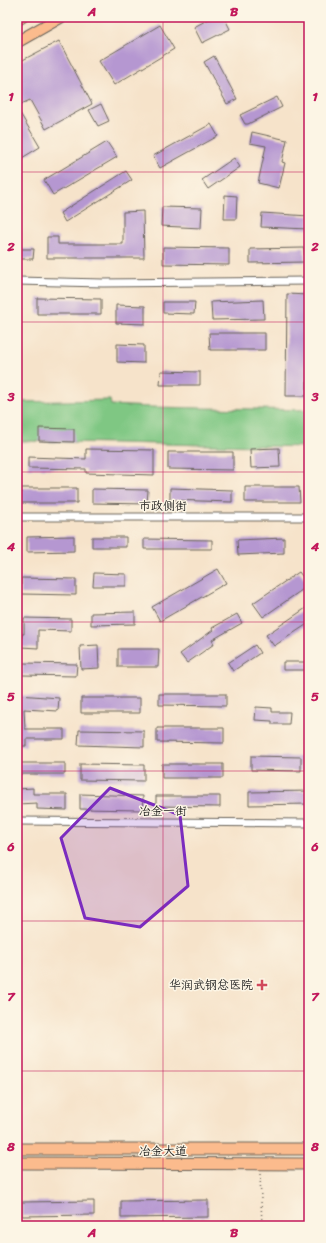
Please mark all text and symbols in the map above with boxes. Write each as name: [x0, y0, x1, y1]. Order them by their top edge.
text: A: [87, 0, 96, 23]
text: B: [230, 0, 239, 23]
text: 1: [8, 85, 14, 108]
text: 1: [312, 85, 318, 108]
text: 2: [6, 235, 15, 258]
text: 2: [310, 235, 319, 258]
text: 3: [6, 385, 15, 408]
text: 3: [310, 385, 319, 408]
street label: 市政侧街: [139, 495, 187, 517]
text: 4: [6, 535, 16, 558]
text: 4: [310, 535, 320, 558]
text: 5: [7, 685, 15, 708]
text: 5: [311, 685, 319, 708]
street label: 冶金一街: [139, 800, 187, 822]
text: 6: [6, 835, 15, 858]
text: 6: [310, 835, 319, 858]
place label: 华润武钢总医院: [169, 974, 253, 996]
marker: 华润武钢总医院: [256, 979, 268, 991]
text: 7: [7, 985, 16, 1008]
text: 7: [311, 985, 320, 1008]
text: 8: [6, 1135, 15, 1158]
text: 8: [310, 1135, 319, 1158]
street label: 冶金大道: [139, 1140, 187, 1162]
text: A: [87, 1221, 96, 1243]
text: B: [230, 1221, 239, 1243]

